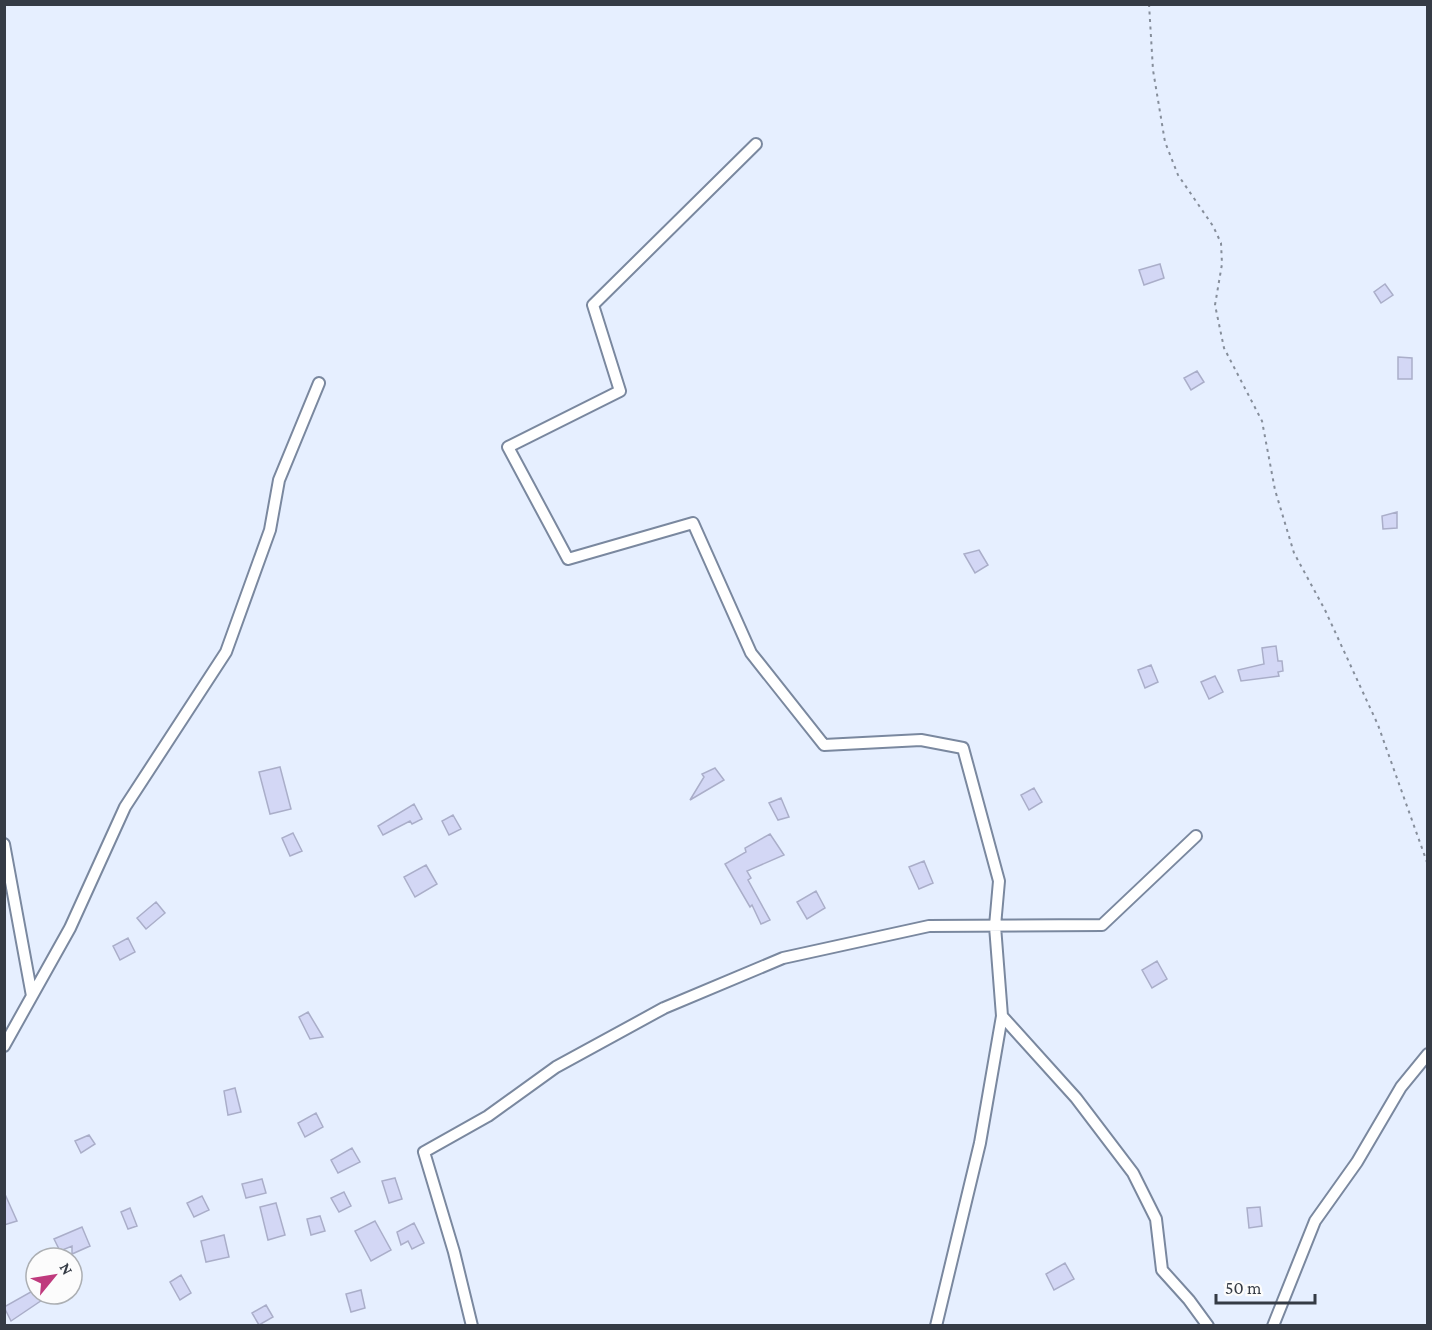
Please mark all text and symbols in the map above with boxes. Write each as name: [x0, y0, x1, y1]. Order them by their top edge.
north arrow: [24, 1246, 84, 1306]
text: N: [56, 1260, 77, 1278]
scale bar: [1216, 1267, 1315, 1305]
text: 50 m: [1225, 1278, 1262, 1298]

